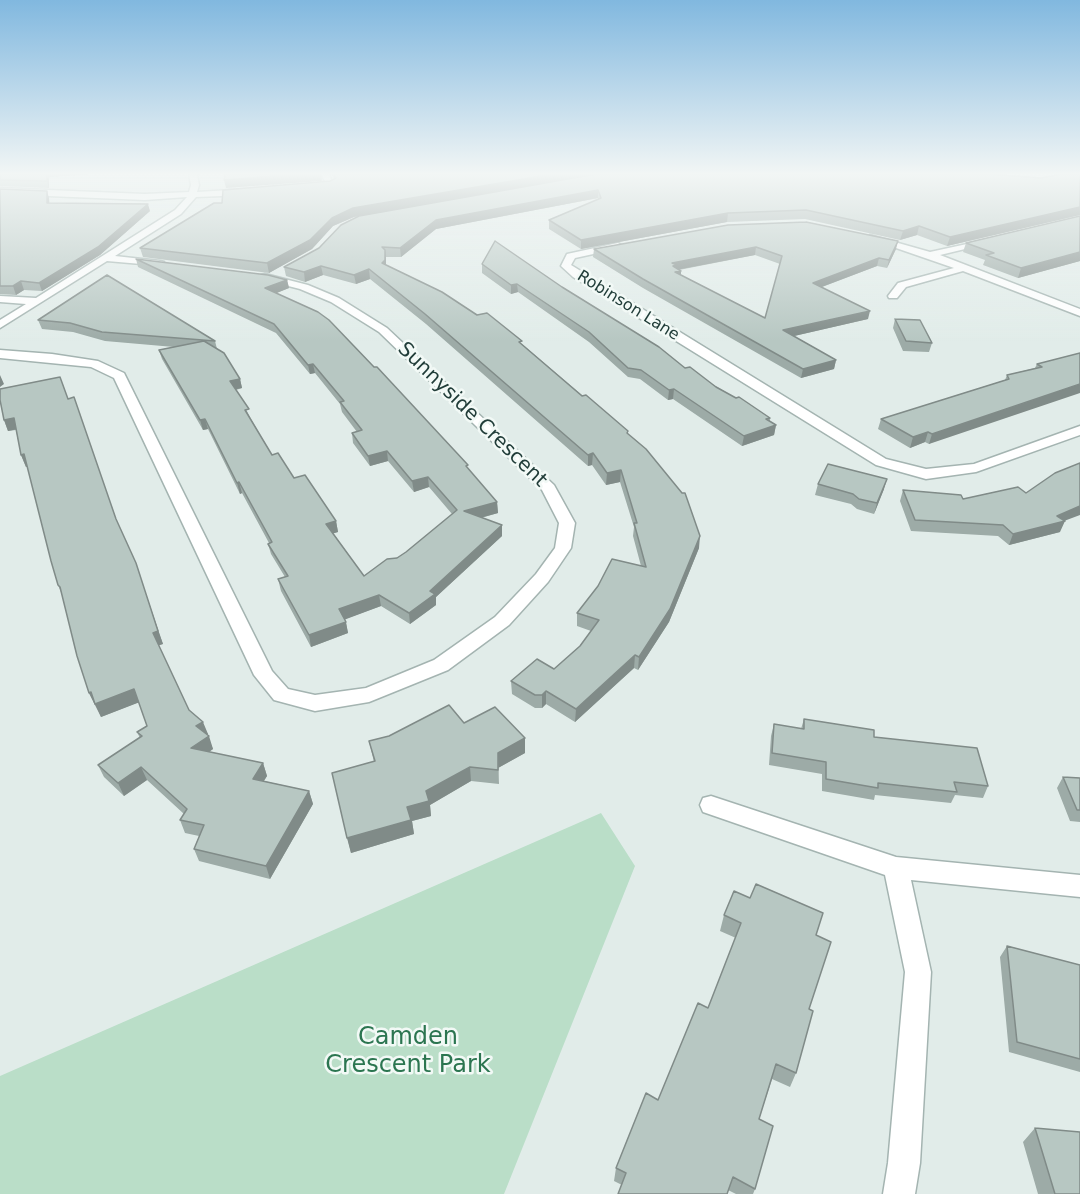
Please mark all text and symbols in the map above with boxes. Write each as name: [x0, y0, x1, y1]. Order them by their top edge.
street label: Robinson Lane: [573, 267, 683, 345]
street label: Sunnyside Crescent: [392, 338, 552, 492]
park label: Camden Crescent Park: [325, 1024, 491, 1080]

